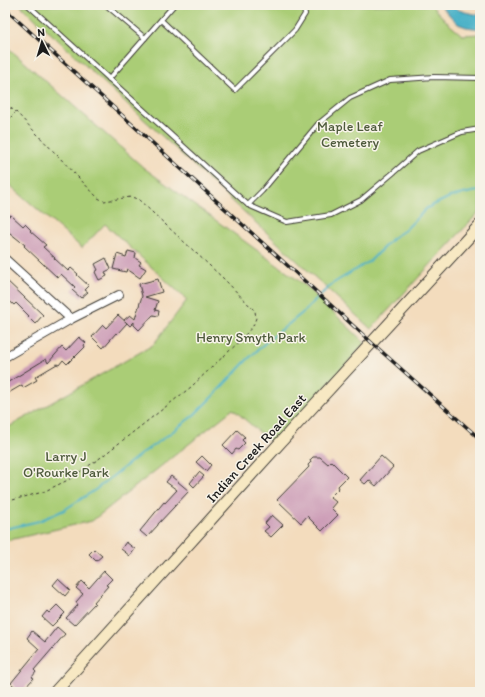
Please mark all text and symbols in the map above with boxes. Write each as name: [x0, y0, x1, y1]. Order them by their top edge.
north arrow: [22, 22, 62, 62]
text: N: [37, 26, 45, 39]
park label: Maple Leaf Cemetery: [317, 118, 384, 151]
park label: Henry Smyth Park: [196, 329, 306, 346]
street label: Indian Creek Road East: [203, 390, 310, 506]
park label: Larry J O'Rourke Park: [23, 448, 110, 481]

